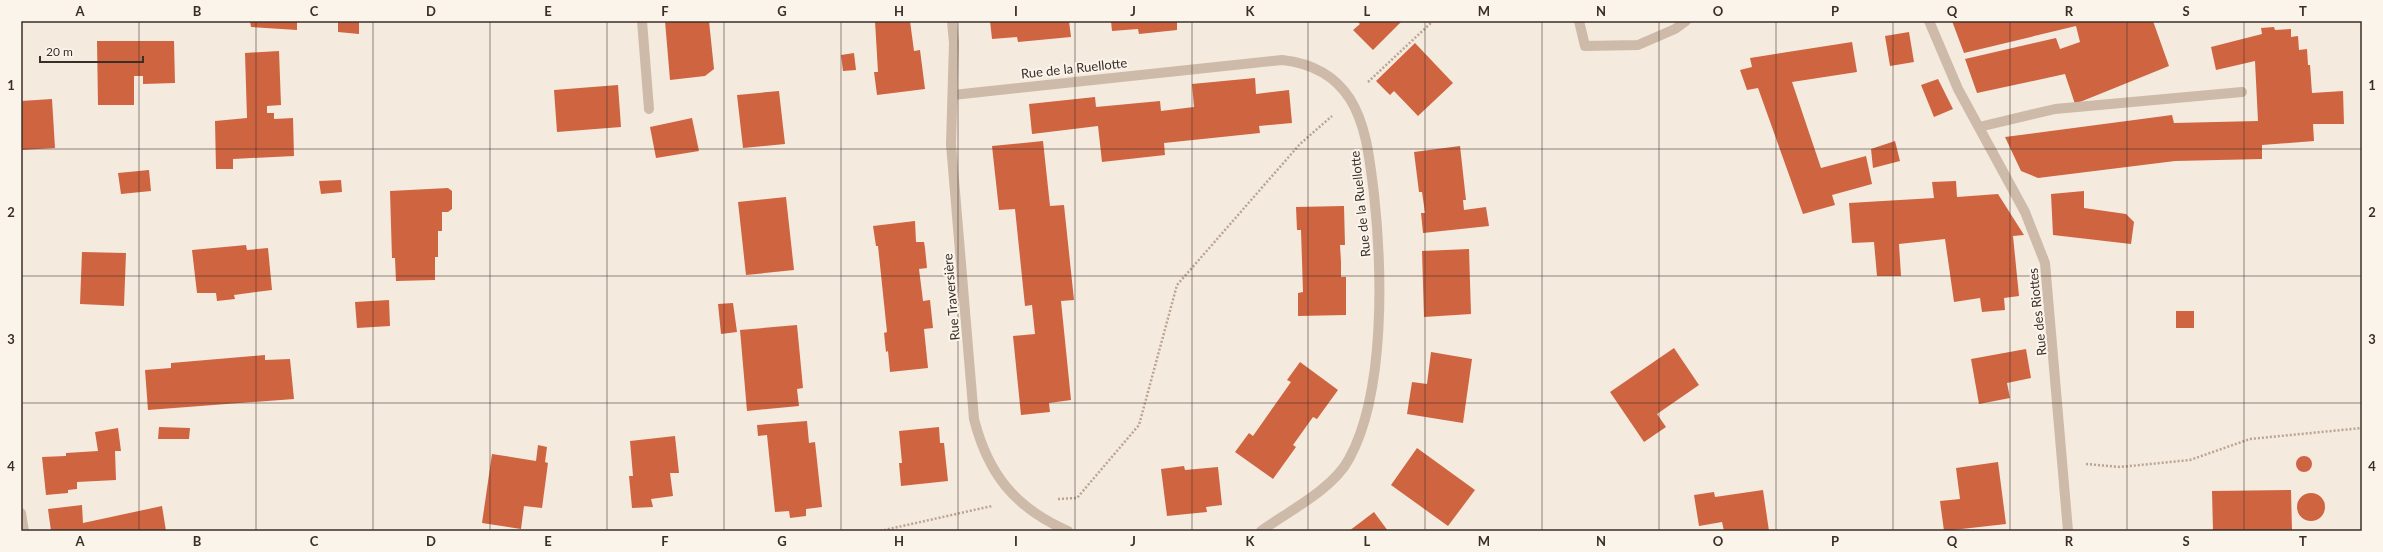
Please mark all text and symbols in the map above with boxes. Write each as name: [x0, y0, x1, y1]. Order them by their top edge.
text: A: [74, 3, 85, 19]
text: B: [193, 3, 202, 19]
text: C: [310, 3, 319, 19]
text: D: [426, 3, 436, 19]
text: E: [544, 3, 552, 19]
text: F: [661, 3, 669, 19]
text: G: [777, 3, 787, 19]
text: H: [894, 3, 904, 19]
text: I: [1014, 3, 1018, 19]
text: J: [1130, 3, 1136, 19]
text: K: [1246, 3, 1256, 19]
text: L: [1364, 3, 1371, 19]
text: M: [1478, 3, 1490, 19]
text: N: [1596, 3, 1606, 19]
text: O: [1713, 3, 1724, 19]
text: P: [1831, 3, 1839, 19]
text: Q: [1947, 3, 1958, 19]
text: R: [2065, 3, 2074, 19]
text: S: [2182, 3, 2190, 19]
text: T: [2299, 3, 2307, 19]
scale bar: [40, 38, 143, 64]
text: 20 m: [46, 44, 73, 59]
street label: Rue de la Ruellotte: [1020, 54, 1128, 82]
text: 1: [7, 77, 15, 93]
text: 1: [2368, 77, 2376, 93]
street label: Rue de la Ruellotte: [1346, 150, 1374, 258]
text: 2: [7, 204, 15, 220]
text: 2: [2368, 204, 2376, 220]
street label: Rue Traversière: [939, 253, 963, 341]
street label: Rue des Riottes: [2024, 267, 2050, 357]
text: 3: [7, 331, 15, 347]
text: 3: [2368, 331, 2376, 347]
text: 4: [7, 458, 15, 474]
text: 4: [2368, 458, 2376, 474]
text: A: [74, 533, 85, 549]
text: B: [193, 533, 202, 549]
text: C: [310, 533, 319, 549]
text: D: [426, 533, 436, 549]
text: E: [544, 533, 552, 549]
text: F: [661, 533, 669, 549]
text: G: [777, 533, 787, 549]
text: H: [894, 533, 904, 549]
text: I: [1014, 533, 1018, 549]
text: J: [1130, 533, 1136, 549]
text: K: [1246, 533, 1256, 549]
text: L: [1364, 533, 1371, 549]
text: M: [1478, 533, 1490, 549]
text: N: [1596, 533, 1606, 549]
text: O: [1713, 533, 1724, 549]
text: P: [1831, 533, 1839, 549]
text: Q: [1947, 533, 1958, 549]
text: R: [2065, 533, 2074, 549]
text: S: [2182, 533, 2190, 549]
text: T: [2299, 533, 2307, 549]

